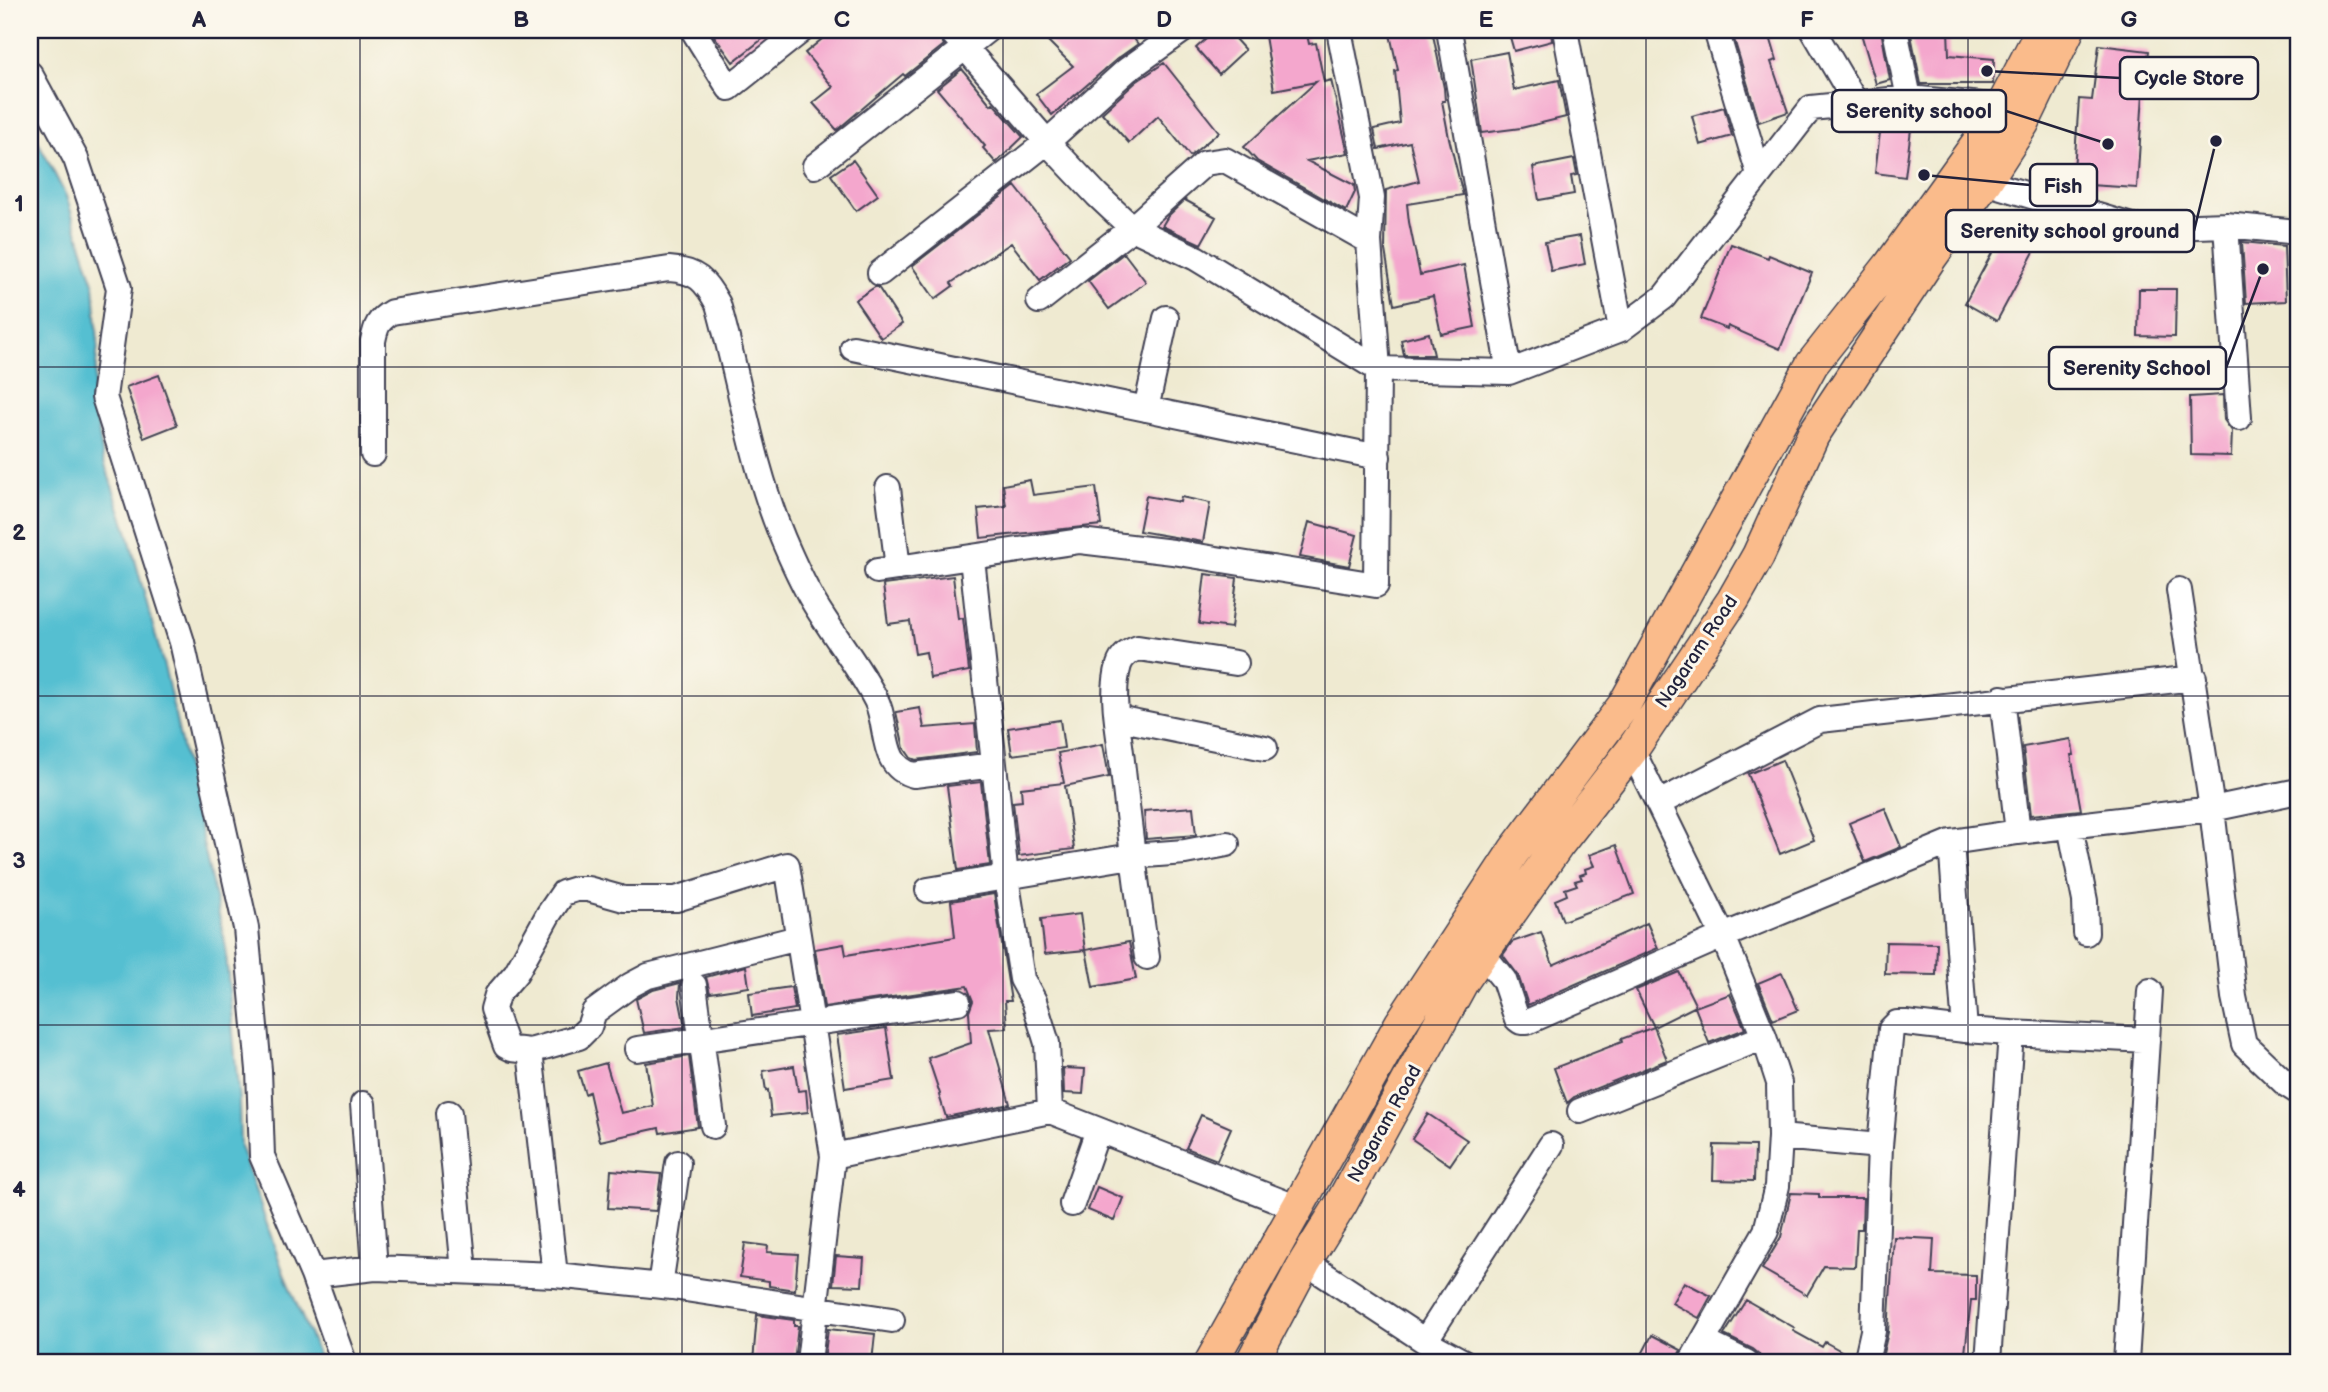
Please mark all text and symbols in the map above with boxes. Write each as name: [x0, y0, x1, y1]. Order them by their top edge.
text: A: [191, 6, 207, 34]
text: B: [513, 6, 529, 34]
text: C: [834, 6, 850, 34]
text: D: [1156, 6, 1172, 34]
text: E: [1479, 6, 1494, 34]
text: F: [1800, 6, 1814, 34]
text: G: [2121, 6, 2138, 34]
callout: Cycle Store: [2120, 57, 2258, 99]
text: Cycle Store: [2134, 66, 2244, 91]
callout: Serenity school: [1832, 90, 2006, 132]
text: Serenity school: [1846, 99, 1992, 124]
callout: Fish: [2030, 164, 2097, 206]
text: Fish: [2044, 174, 2082, 199]
text: 1: [14, 190, 24, 218]
callout: Serenity school ground: [1946, 210, 2194, 252]
text: Serenity school ground: [1961, 219, 2180, 244]
callout: Serenity School: [2049, 347, 2226, 389]
text: Serenity School: [2063, 356, 2211, 381]
text: 2: [12, 519, 26, 547]
street label: Nagaram Road: [1651, 591, 1743, 713]
text: 3: [12, 847, 26, 875]
street label: Nagaram Road: [1343, 1061, 1427, 1187]
text: 4: [12, 1176, 26, 1204]

